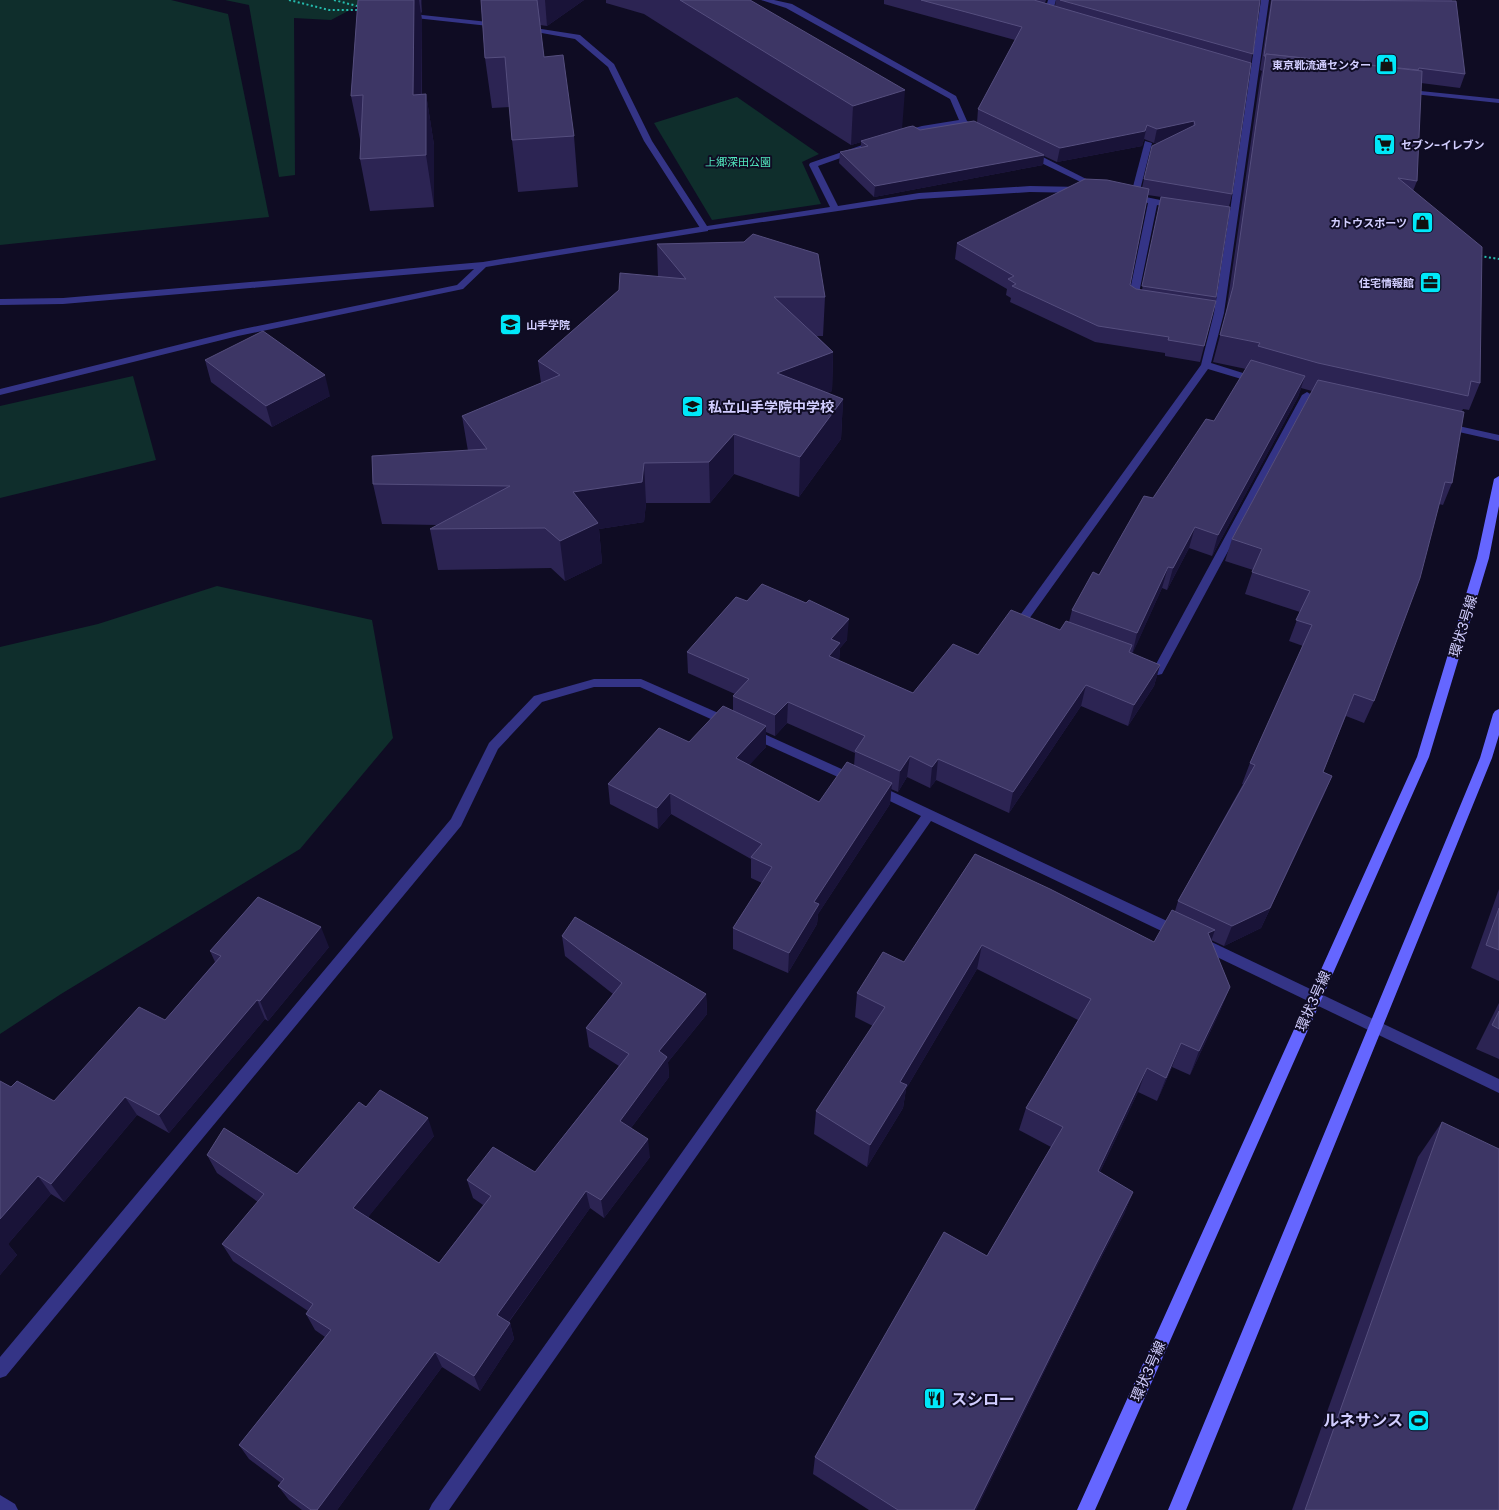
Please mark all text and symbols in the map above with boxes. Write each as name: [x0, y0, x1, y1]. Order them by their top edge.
shop icon: 東京靴流通センター: [1375, 53, 1399, 77]
place label: 東京靴流通センター: [1272, 57, 1371, 73]
supermarket icon: セブン-イレブン: [1373, 133, 1397, 157]
place label: セブン-イレブン: [1401, 137, 1484, 153]
park label: 上郷深田公園: [705, 154, 771, 170]
shop icon: カトウスポーツ: [1411, 211, 1435, 235]
place label: カトウスポーツ: [1330, 215, 1407, 231]
office icon: 住宅情報館: [1418, 271, 1442, 295]
place label: 住宅情報館: [1359, 275, 1414, 291]
school or university icon: 山手学院: [498, 313, 522, 337]
place label: 山手学院: [526, 317, 570, 333]
school or university icon: 私立山手学院中学校: [680, 395, 704, 419]
place label: 私立山手学院中学校: [708, 397, 834, 417]
street label: 環状3号線: [1444, 592, 1482, 660]
street label: 環状3号線: [1291, 968, 1335, 1034]
street label: 環状3号線: [1126, 1338, 1170, 1404]
restaurant icon: スシロー: [923, 1387, 947, 1411]
place label: スシロー: [951, 1388, 1015, 1411]
sports icon: ルネサンス: [1407, 1408, 1431, 1432]
place label: ルネサンス: [1323, 1409, 1403, 1432]

